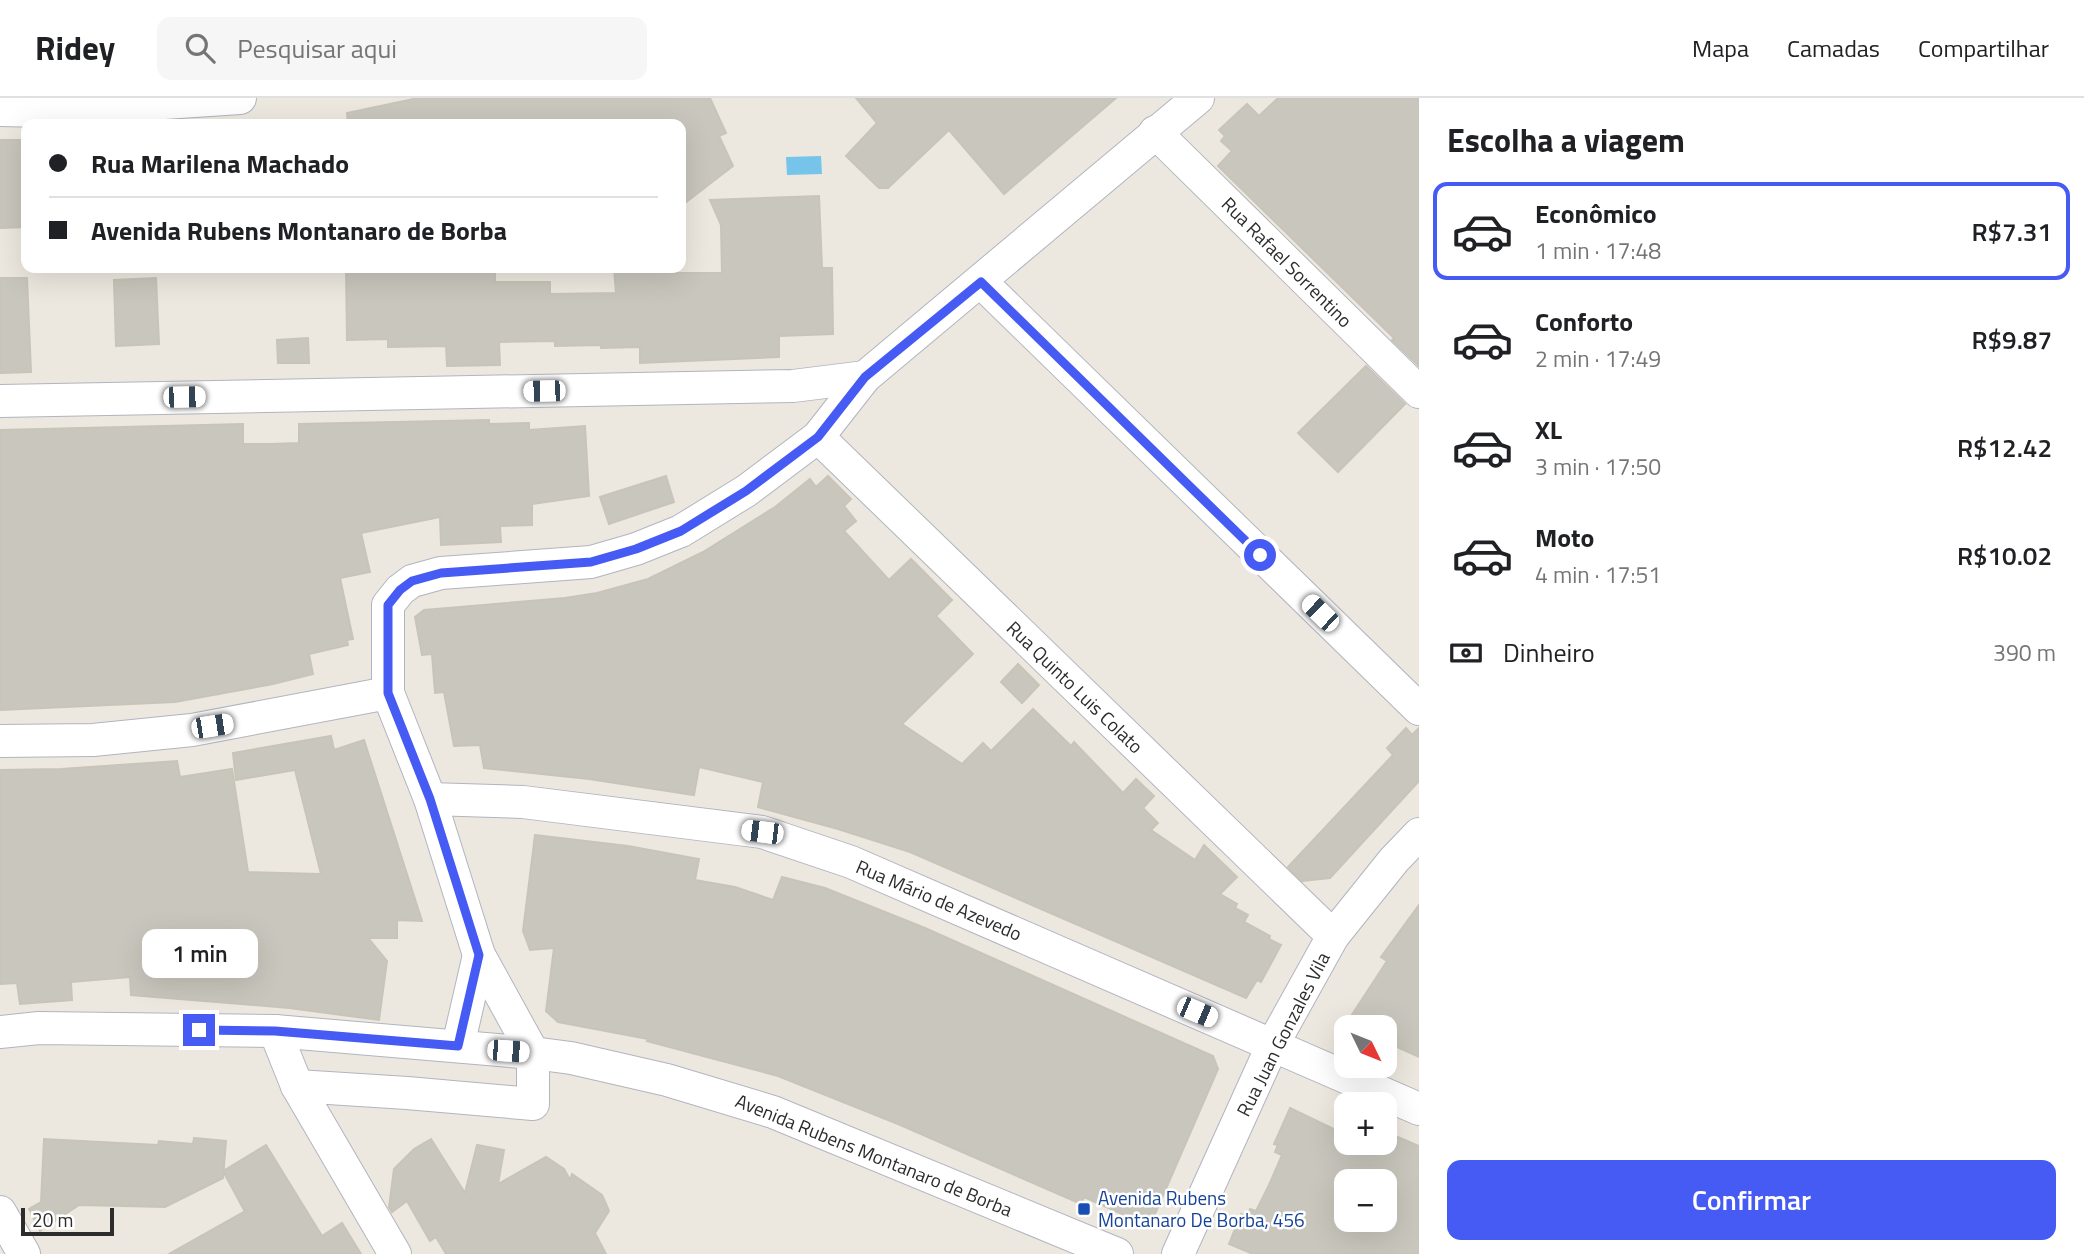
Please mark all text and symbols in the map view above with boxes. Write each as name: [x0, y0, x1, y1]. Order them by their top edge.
search box: [157, 17, 647, 80]
text: Ridey: [35, 23, 115, 73]
icon: search: [181, 29, 219, 67]
text: Pesquisar aqui: [237, 29, 397, 68]
text: Mapa: [1692, 30, 1749, 66]
text: Camadas: [1787, 30, 1880, 66]
text: Compartilhar: [1918, 30, 2049, 66]
text: Escolha a viagem: [1447, 116, 1685, 164]
text: Rua Marilena Machado: [91, 144, 349, 183]
street label: Rua Rafael Sorrentino: [1215, 190, 1359, 334]
text: Econômico: [1535, 194, 1657, 233]
icon: car: [1451, 200, 1514, 263]
text: Avenida Rubens Montanaro de Borba: [91, 211, 507, 250]
text: R$7.31: [1971, 212, 2052, 251]
text: 1 min · 17:48: [1535, 233, 1661, 268]
text: Conforto: [1535, 302, 1633, 341]
icon: car: [1451, 308, 1514, 371]
text: R$9.87: [1971, 320, 2052, 359]
text: 2 min · 17:49: [1535, 341, 1661, 376]
car: [523, 380, 566, 402]
car: [163, 386, 206, 408]
text: XL: [1535, 410, 1562, 449]
icon: car: [1451, 416, 1514, 479]
text: R$12.42: [1957, 428, 2052, 467]
text: 3 min · 17:50: [1535, 449, 1661, 484]
text: Moto: [1535, 518, 1594, 557]
icon: car: [1451, 524, 1514, 587]
text: R$10.02: [1957, 536, 2052, 575]
route start: [1244, 539, 1276, 571]
text: 4 min · 17:51: [1535, 557, 1661, 592]
car: [1298, 591, 1343, 635]
street label: Rua Quinto Luis Colato: [1000, 614, 1150, 760]
text: Dinheiro: [1503, 633, 1595, 672]
icon: cash: [1447, 634, 1485, 672]
text: 390 m: [1993, 635, 2056, 670]
car: [190, 712, 235, 740]
car: [740, 819, 785, 845]
street label: Rua Mário de Azevedo: [852, 851, 1027, 948]
callout: 1 min: [141, 928, 257, 978]
text: 1 min: [172, 936, 228, 971]
street label: Rua Juan Gonzales Vila: [1229, 946, 1337, 1121]
car: [1174, 994, 1221, 1030]
route end: [183, 1014, 215, 1046]
north arrow: [1334, 1015, 1396, 1078]
map controls: [1334, 1015, 1397, 1232]
car: [487, 1039, 530, 1063]
street label: Avenida Rubens Montanaro de Borba: [731, 1086, 1017, 1224]
button: +: [1334, 1092, 1397, 1155]
button: Confirmar: [1447, 1160, 2056, 1240]
button: −: [1334, 1169, 1397, 1232]
place label: Avenida Rubens Montanaro De Borba, 456: [1098, 1183, 1305, 1234]
marker: Avenida Rubens Montanaro De Borba, 456: [1076, 1201, 1092, 1217]
scale bar: [21, 1205, 114, 1237]
text: 20 m: [32, 1205, 73, 1234]

